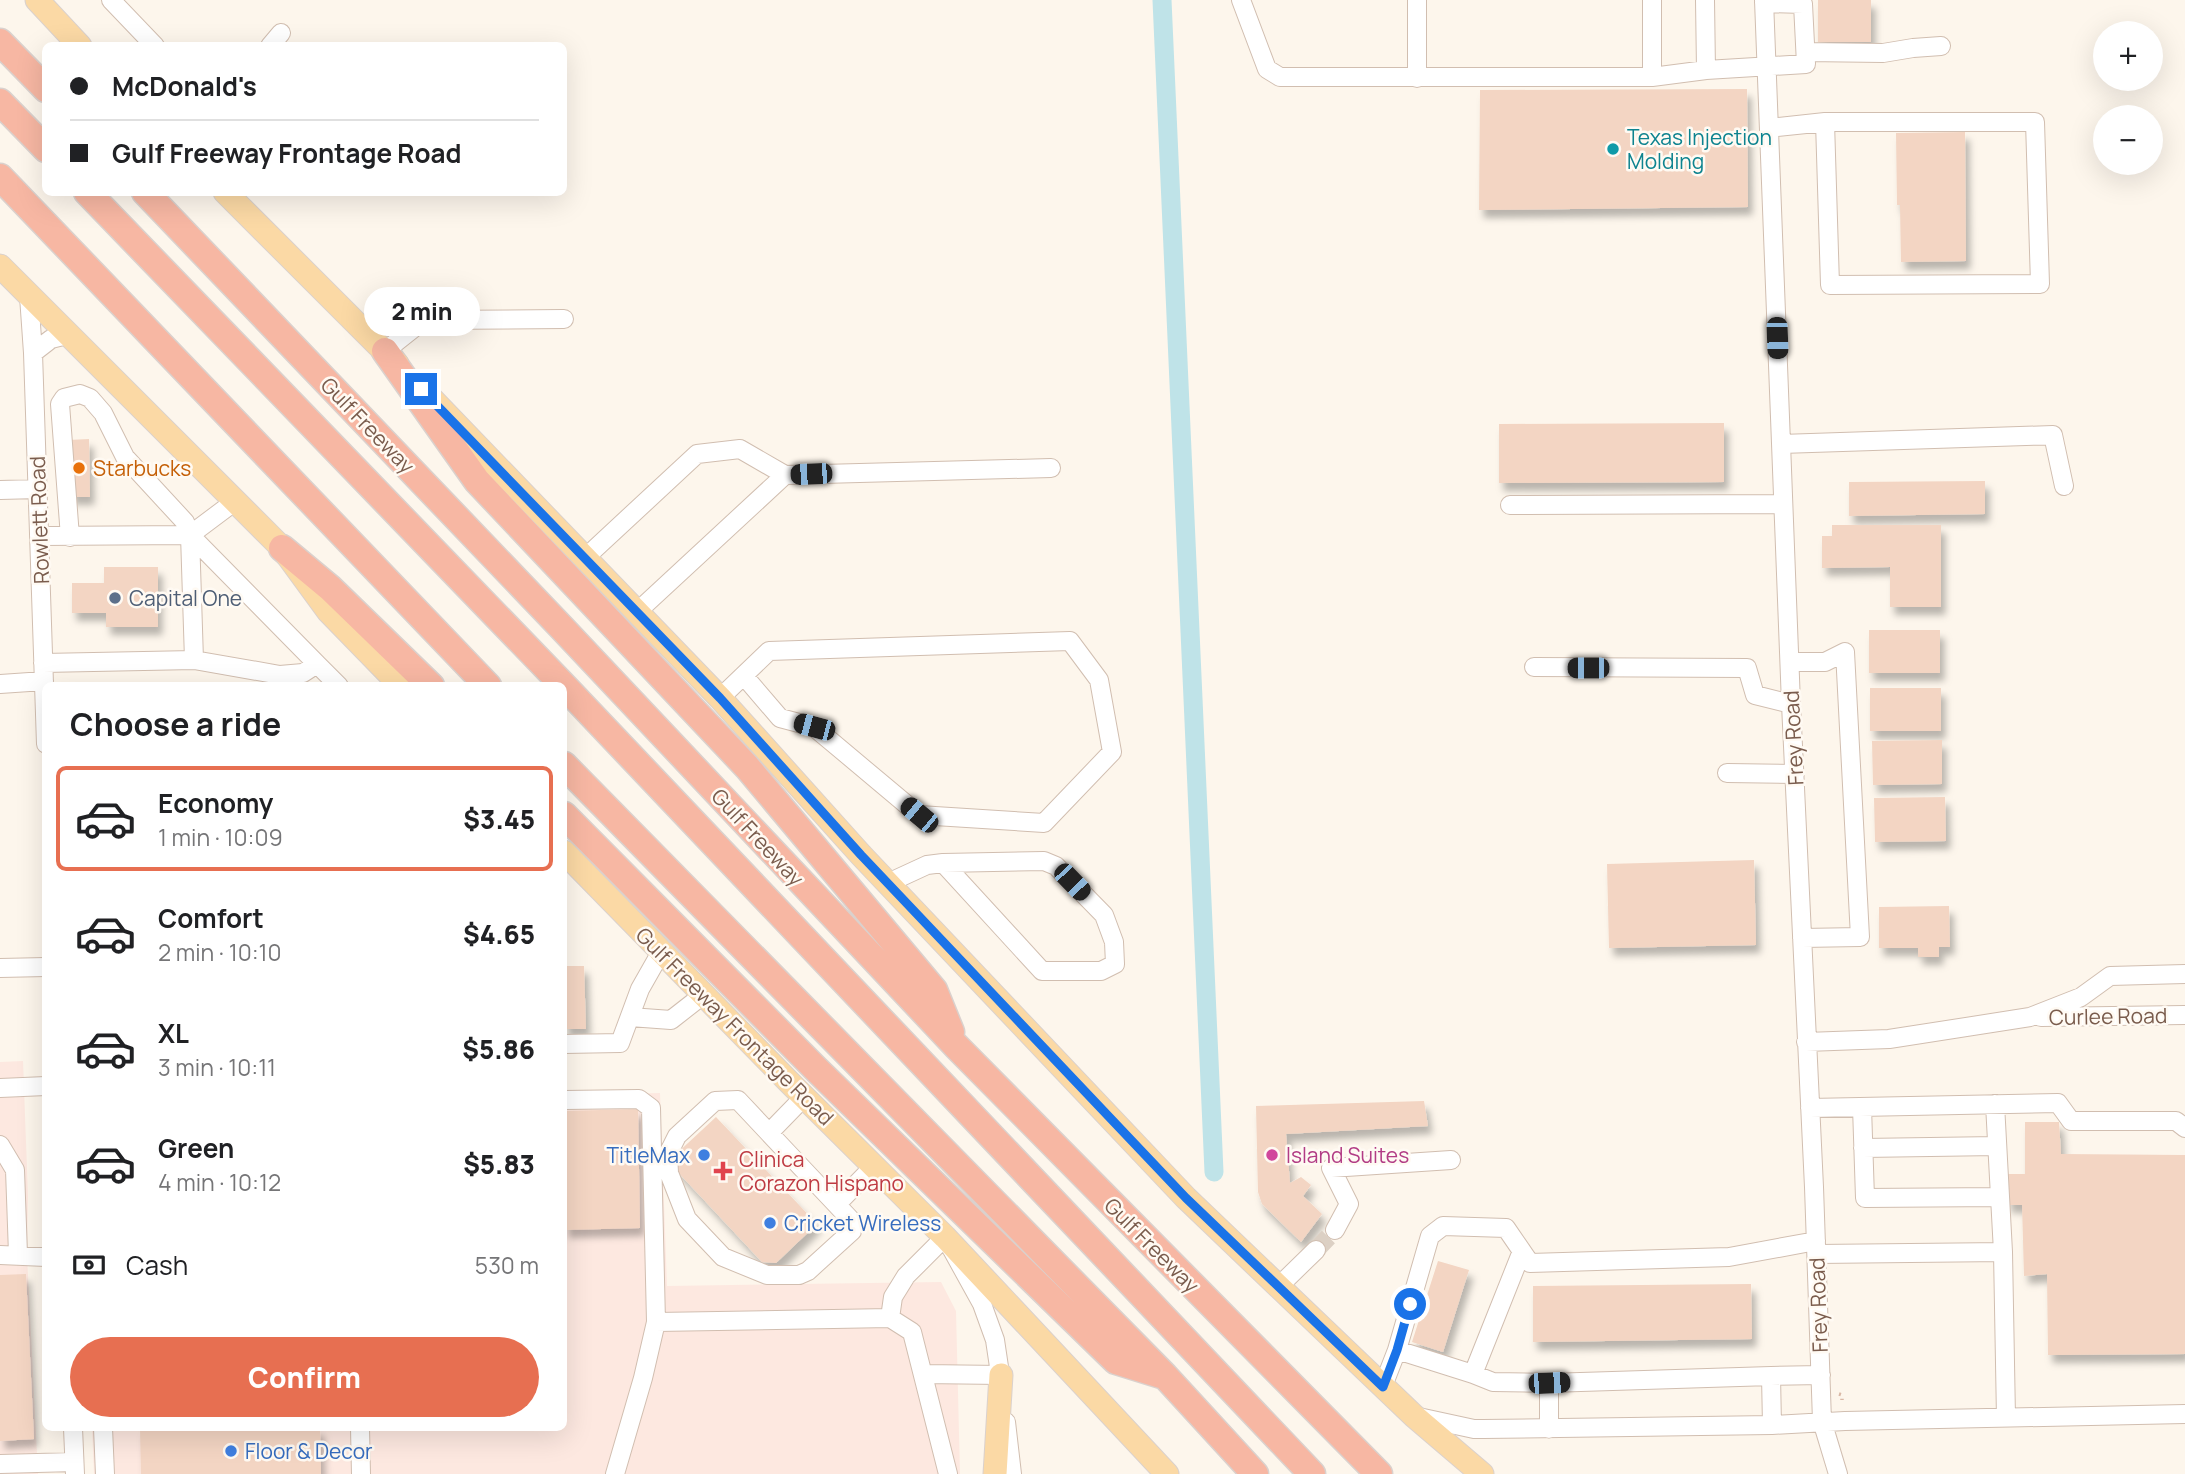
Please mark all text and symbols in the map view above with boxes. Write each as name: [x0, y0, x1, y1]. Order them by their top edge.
map controls: [2093, 21, 2163, 175]
button: +: [2093, 21, 2163, 91]
text: McDonald's: [112, 68, 257, 104]
button: −: [2093, 105, 2163, 175]
place label: Texas Injection Molding: [1627, 123, 1772, 175]
text: Gulf Freeway Frontage Road: [112, 135, 462, 171]
marker: Texas Injection Molding: [1605, 141, 1621, 157]
callout: 2 min: [363, 288, 479, 336]
text: 2 min: [392, 295, 453, 327]
car: [1766, 317, 1789, 359]
street label: Gulf Freeway: [315, 371, 421, 479]
route end: [405, 373, 437, 405]
place label: Starbucks: [93, 454, 191, 482]
street label: Rowlett Road: [23, 456, 55, 584]
marker: Starbucks: [71, 460, 87, 476]
car: [790, 463, 833, 485]
place label: Capital One: [129, 584, 242, 612]
marker: Capital One: [107, 590, 123, 606]
car: [1568, 658, 1610, 679]
street label: Frey Road: [1777, 690, 1809, 786]
text: Choose a ride: [70, 702, 281, 746]
car: [791, 711, 838, 743]
street label: Gulf Freeway: [706, 782, 810, 892]
text: Economy: [158, 785, 273, 821]
icon: car: [74, 787, 137, 850]
car: [897, 793, 942, 837]
text: $3.45: [463, 801, 535, 837]
text: 1 min · 10:09: [158, 821, 283, 853]
car: [1050, 860, 1095, 904]
text: Comfort: [158, 900, 264, 936]
icon: car: [74, 902, 137, 965]
text: $4.65: [463, 916, 535, 952]
street label: Gulf Freeway Frontage Road: [630, 921, 840, 1131]
text: 2 min · 10:10: [158, 936, 282, 968]
street label: Curlee Road: [2049, 1001, 2167, 1031]
text: XL: [158, 1015, 189, 1051]
icon: car: [74, 1017, 137, 1080]
text: $5.86: [462, 1031, 535, 1067]
text: 3 min · 10:11: [158, 1051, 276, 1083]
text: Green: [158, 1130, 234, 1166]
icon: car: [74, 1132, 137, 1195]
place label: TitleMax: [607, 1141, 690, 1169]
place label: Island Suites: [1286, 1141, 1409, 1169]
place label: Clinica Corazon Hispano: [739, 1145, 904, 1197]
text: $5.83: [463, 1146, 535, 1182]
marker: TitleMax: [696, 1147, 712, 1163]
marker: Island Suites: [1264, 1147, 1280, 1163]
marker: Clinica Corazon Hispano: [713, 1161, 733, 1181]
text: 4 min · 10:12: [158, 1166, 281, 1198]
street label: Gulf Freeway: [1098, 1191, 1206, 1299]
place label: Cricket Wireless: [784, 1209, 941, 1237]
marker: Cricket Wireless: [762, 1215, 778, 1231]
icon: cash: [70, 1246, 108, 1284]
text: Cash: [126, 1247, 188, 1283]
text: 530 m: [475, 1249, 539, 1281]
street label: Frey Road: [1802, 1257, 1834, 1353]
route start: [1394, 1288, 1426, 1320]
button: Confirm: [70, 1337, 539, 1417]
car: [1528, 1372, 1571, 1394]
place label: Floor & Decor: [245, 1437, 373, 1465]
marker: Floor & Decor: [223, 1443, 239, 1459]

